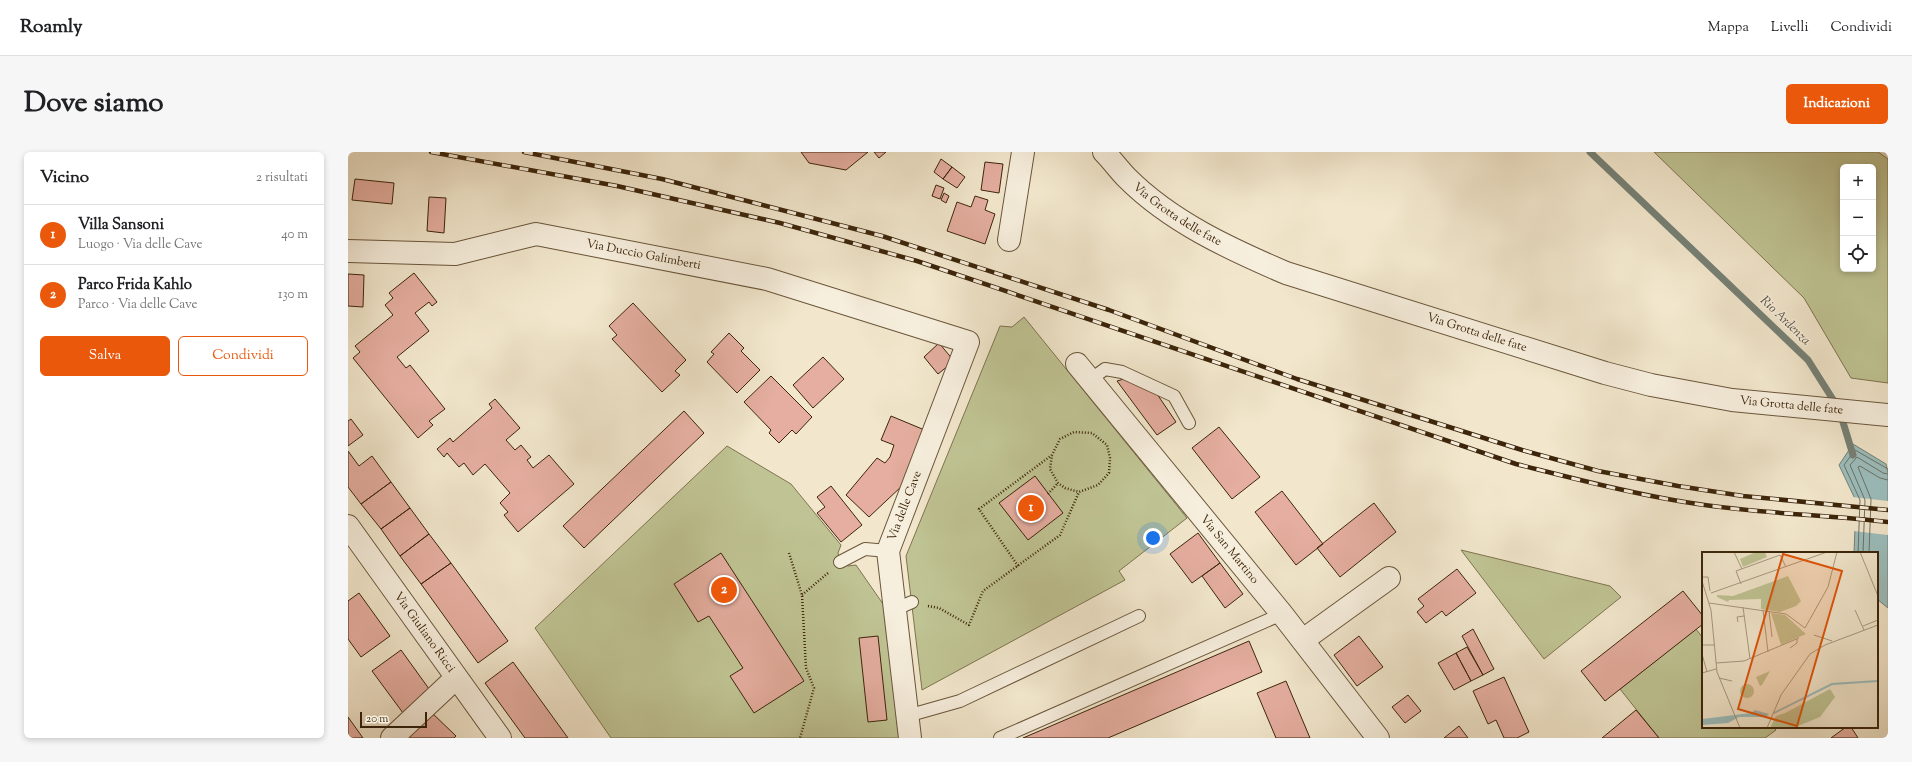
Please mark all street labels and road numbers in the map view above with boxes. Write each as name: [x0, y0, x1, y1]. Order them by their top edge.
street label: Via Grotta delle fate: [1128, 178, 1225, 251]
street label: Via Duccio Galimberti: [585, 235, 703, 275]
street label: Via Grotta delle fate: [1424, 309, 1529, 357]
street label: Via Grotta delle fate: [1739, 392, 1844, 420]
street label: Via delle Cave: [883, 468, 927, 544]
street label: Via San Martino: [1195, 511, 1263, 588]
street label: Via Giuliano Ricci: [389, 588, 460, 677]

